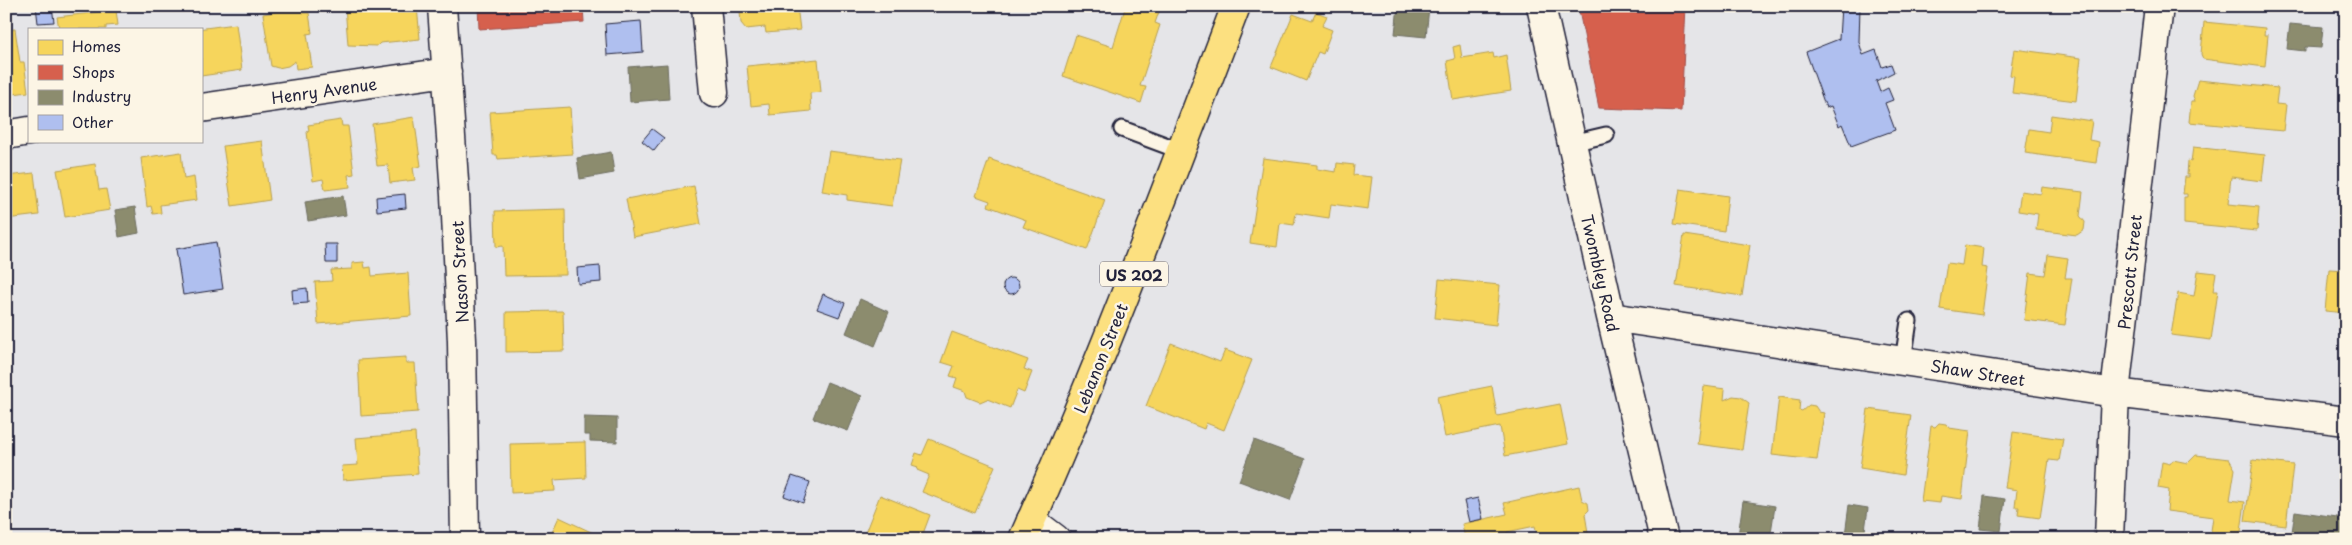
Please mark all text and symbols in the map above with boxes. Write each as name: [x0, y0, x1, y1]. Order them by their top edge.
legend: [28, 28, 202, 142]
text: Homes: [72, 34, 121, 57]
text: Shops: [72, 60, 115, 83]
street label: Henry Avenue: [270, 71, 379, 109]
text: Industry: [72, 84, 131, 107]
text: Other: [72, 110, 113, 133]
street label: Twombley Road: [1576, 212, 1626, 334]
street label: Prescott Street: [2111, 213, 2147, 331]
street label: Nason Street: [444, 220, 474, 324]
road number: US 202: [1100, 262, 1168, 286]
street label: Lebanon Street: [1067, 299, 1133, 417]
street label: Shaw Street: [1929, 353, 2027, 391]

